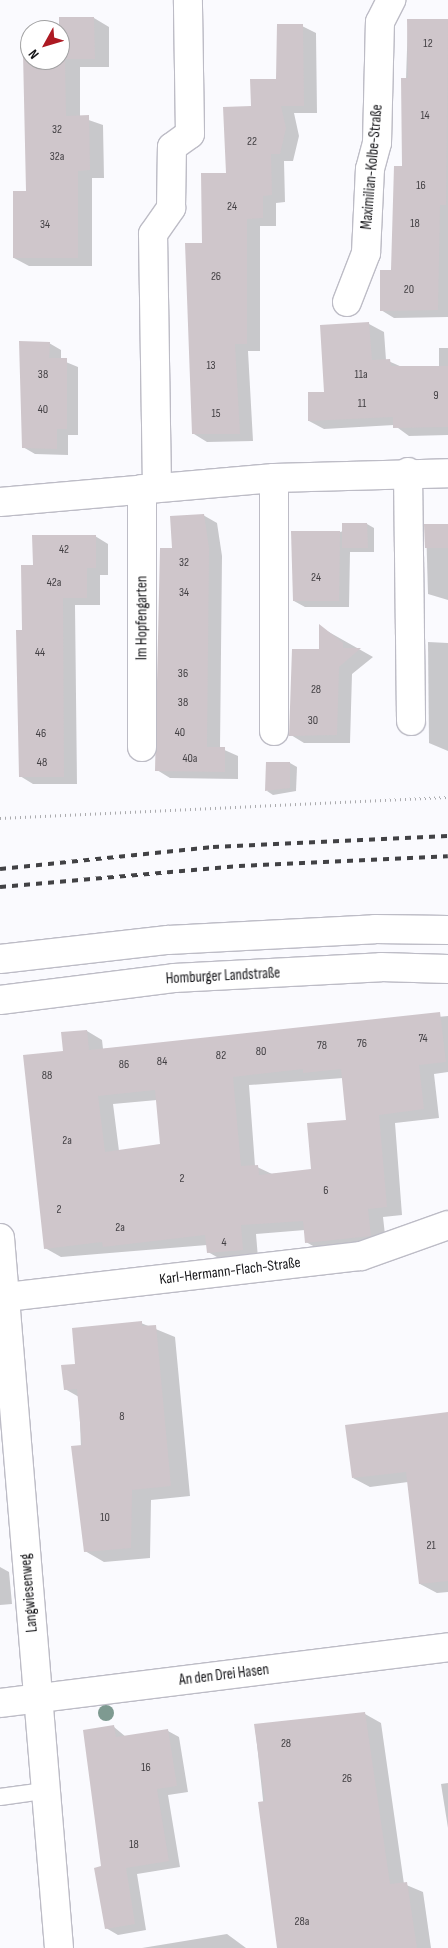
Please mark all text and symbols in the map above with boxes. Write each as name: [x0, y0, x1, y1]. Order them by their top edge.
north arrow: [20, 20, 70, 70]
house number: 12: [423, 37, 433, 51]
text: N: [25, 46, 43, 62]
street label: Maximilian-Kolbe-Straße: [358, 104, 386, 230]
house number: 14: [420, 109, 430, 123]
house number: 32: [52, 123, 62, 137]
house number: 22: [247, 135, 257, 149]
house number: 32a: [50, 150, 64, 164]
house number: 16: [416, 179, 426, 193]
house number: 24: [227, 200, 237, 214]
house number: 18: [410, 217, 420, 231]
house number: 34: [40, 218, 50, 232]
house number: 26: [211, 270, 221, 284]
house number: 20: [404, 283, 414, 297]
house number: 13: [206, 359, 216, 373]
house number: 38: [38, 368, 48, 382]
house number: 11a: [354, 368, 368, 382]
house number: 9: [433, 389, 439, 403]
house number: 11: [358, 397, 366, 411]
house number: 40: [38, 403, 48, 417]
house number: 15: [211, 407, 221, 421]
house number: 42: [59, 543, 69, 557]
house number: 32: [179, 556, 189, 570]
house number: 24: [311, 571, 321, 585]
house number: 42a: [47, 576, 61, 590]
street label: Im Hopfengarten: [133, 576, 151, 660]
house number: 34: [179, 586, 189, 600]
house number: 44: [35, 646, 45, 660]
house number: 36: [178, 667, 188, 681]
house number: 28: [311, 683, 321, 697]
house number: 38: [178, 696, 188, 710]
house number: 30: [308, 714, 318, 728]
house number: 40: [175, 726, 185, 740]
house number: 46: [36, 727, 46, 741]
house number: 40a: [183, 752, 197, 766]
house number: 48: [37, 756, 47, 770]
street label: Homburger Landstraße: [165, 964, 281, 988]
house number: 74: [418, 1032, 428, 1046]
house number: 76: [357, 1037, 367, 1051]
house number: 78: [317, 1039, 327, 1053]
house number: 80: [256, 1045, 266, 1059]
house number: 82: [216, 1049, 226, 1063]
house number: 84: [157, 1055, 167, 1069]
house number: 86: [119, 1058, 129, 1072]
house number: 88: [42, 1069, 52, 1083]
house number: 2a: [62, 1134, 72, 1148]
house number: 2: [180, 1172, 184, 1186]
house number: 6: [323, 1184, 329, 1198]
house number: 2: [57, 1203, 61, 1217]
house number: 2a: [115, 1221, 125, 1235]
house number: 4: [221, 1236, 227, 1250]
street label: Karl-Hermann-Flach-Straße: [158, 1253, 302, 1289]
house number: 8: [119, 1410, 125, 1424]
house number: 10: [100, 1511, 110, 1525]
house number: 21: [426, 1539, 436, 1553]
street label: Langwiesenweg: [17, 1553, 41, 1633]
street label: An den Drei Hasen: [178, 1661, 270, 1689]
house number: 28: [281, 1737, 291, 1751]
house number: 16: [141, 1761, 151, 1775]
house number: 26: [342, 1772, 352, 1786]
house number: 18: [129, 1838, 139, 1852]
house number: 28a: [295, 1915, 309, 1929]

